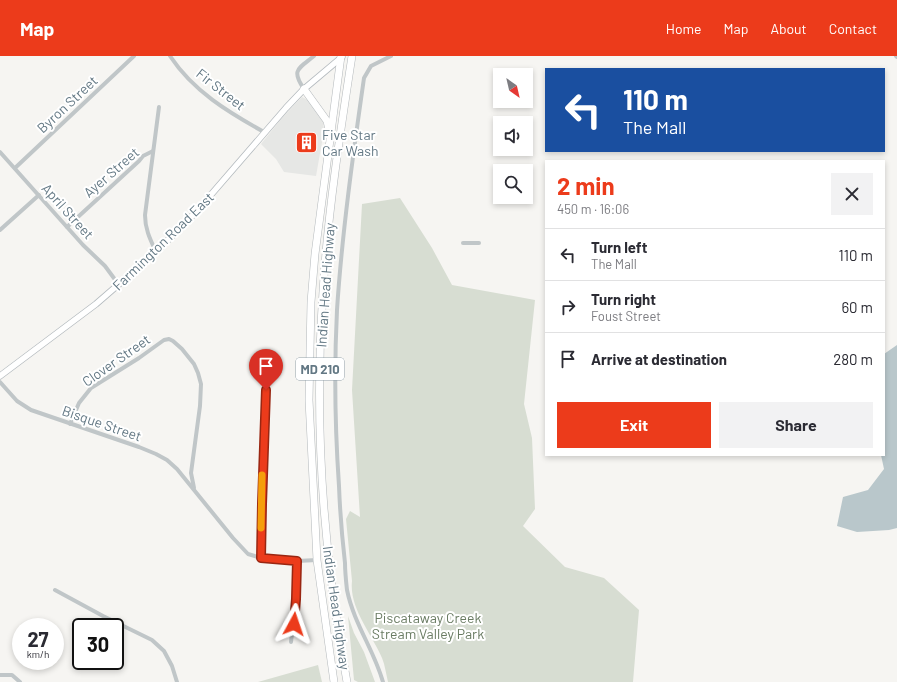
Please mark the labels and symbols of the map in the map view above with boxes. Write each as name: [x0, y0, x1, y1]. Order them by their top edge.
street label: Fir Street: [193, 65, 249, 113]
north arrow: [493, 68, 533, 108]
street label: Byron Street: [33, 72, 101, 136]
place label: Five Star Car Wash: [322, 126, 379, 159]
building icon: Five Star Car Wash: [294, 129, 320, 155]
street label: Ayer Street: [80, 143, 142, 201]
street label: April Street: [39, 180, 97, 242]
street label: Farmington Road East: [109, 188, 217, 294]
street label: Indian Head Highway: [312, 222, 338, 348]
street label: Clover Street: [79, 330, 153, 390]
pin: [249, 349, 283, 390]
road number: MD 210: [296, 358, 344, 380]
street label: Bisque Street: [60, 401, 144, 445]
street label: Indian Head Highway: [320, 545, 354, 672]
position arrow: [273, 603, 315, 645]
park label: Piscataway Creek Stream Valley Park: [372, 609, 484, 642]
speed limit sign: 30: [72, 618, 124, 670]

